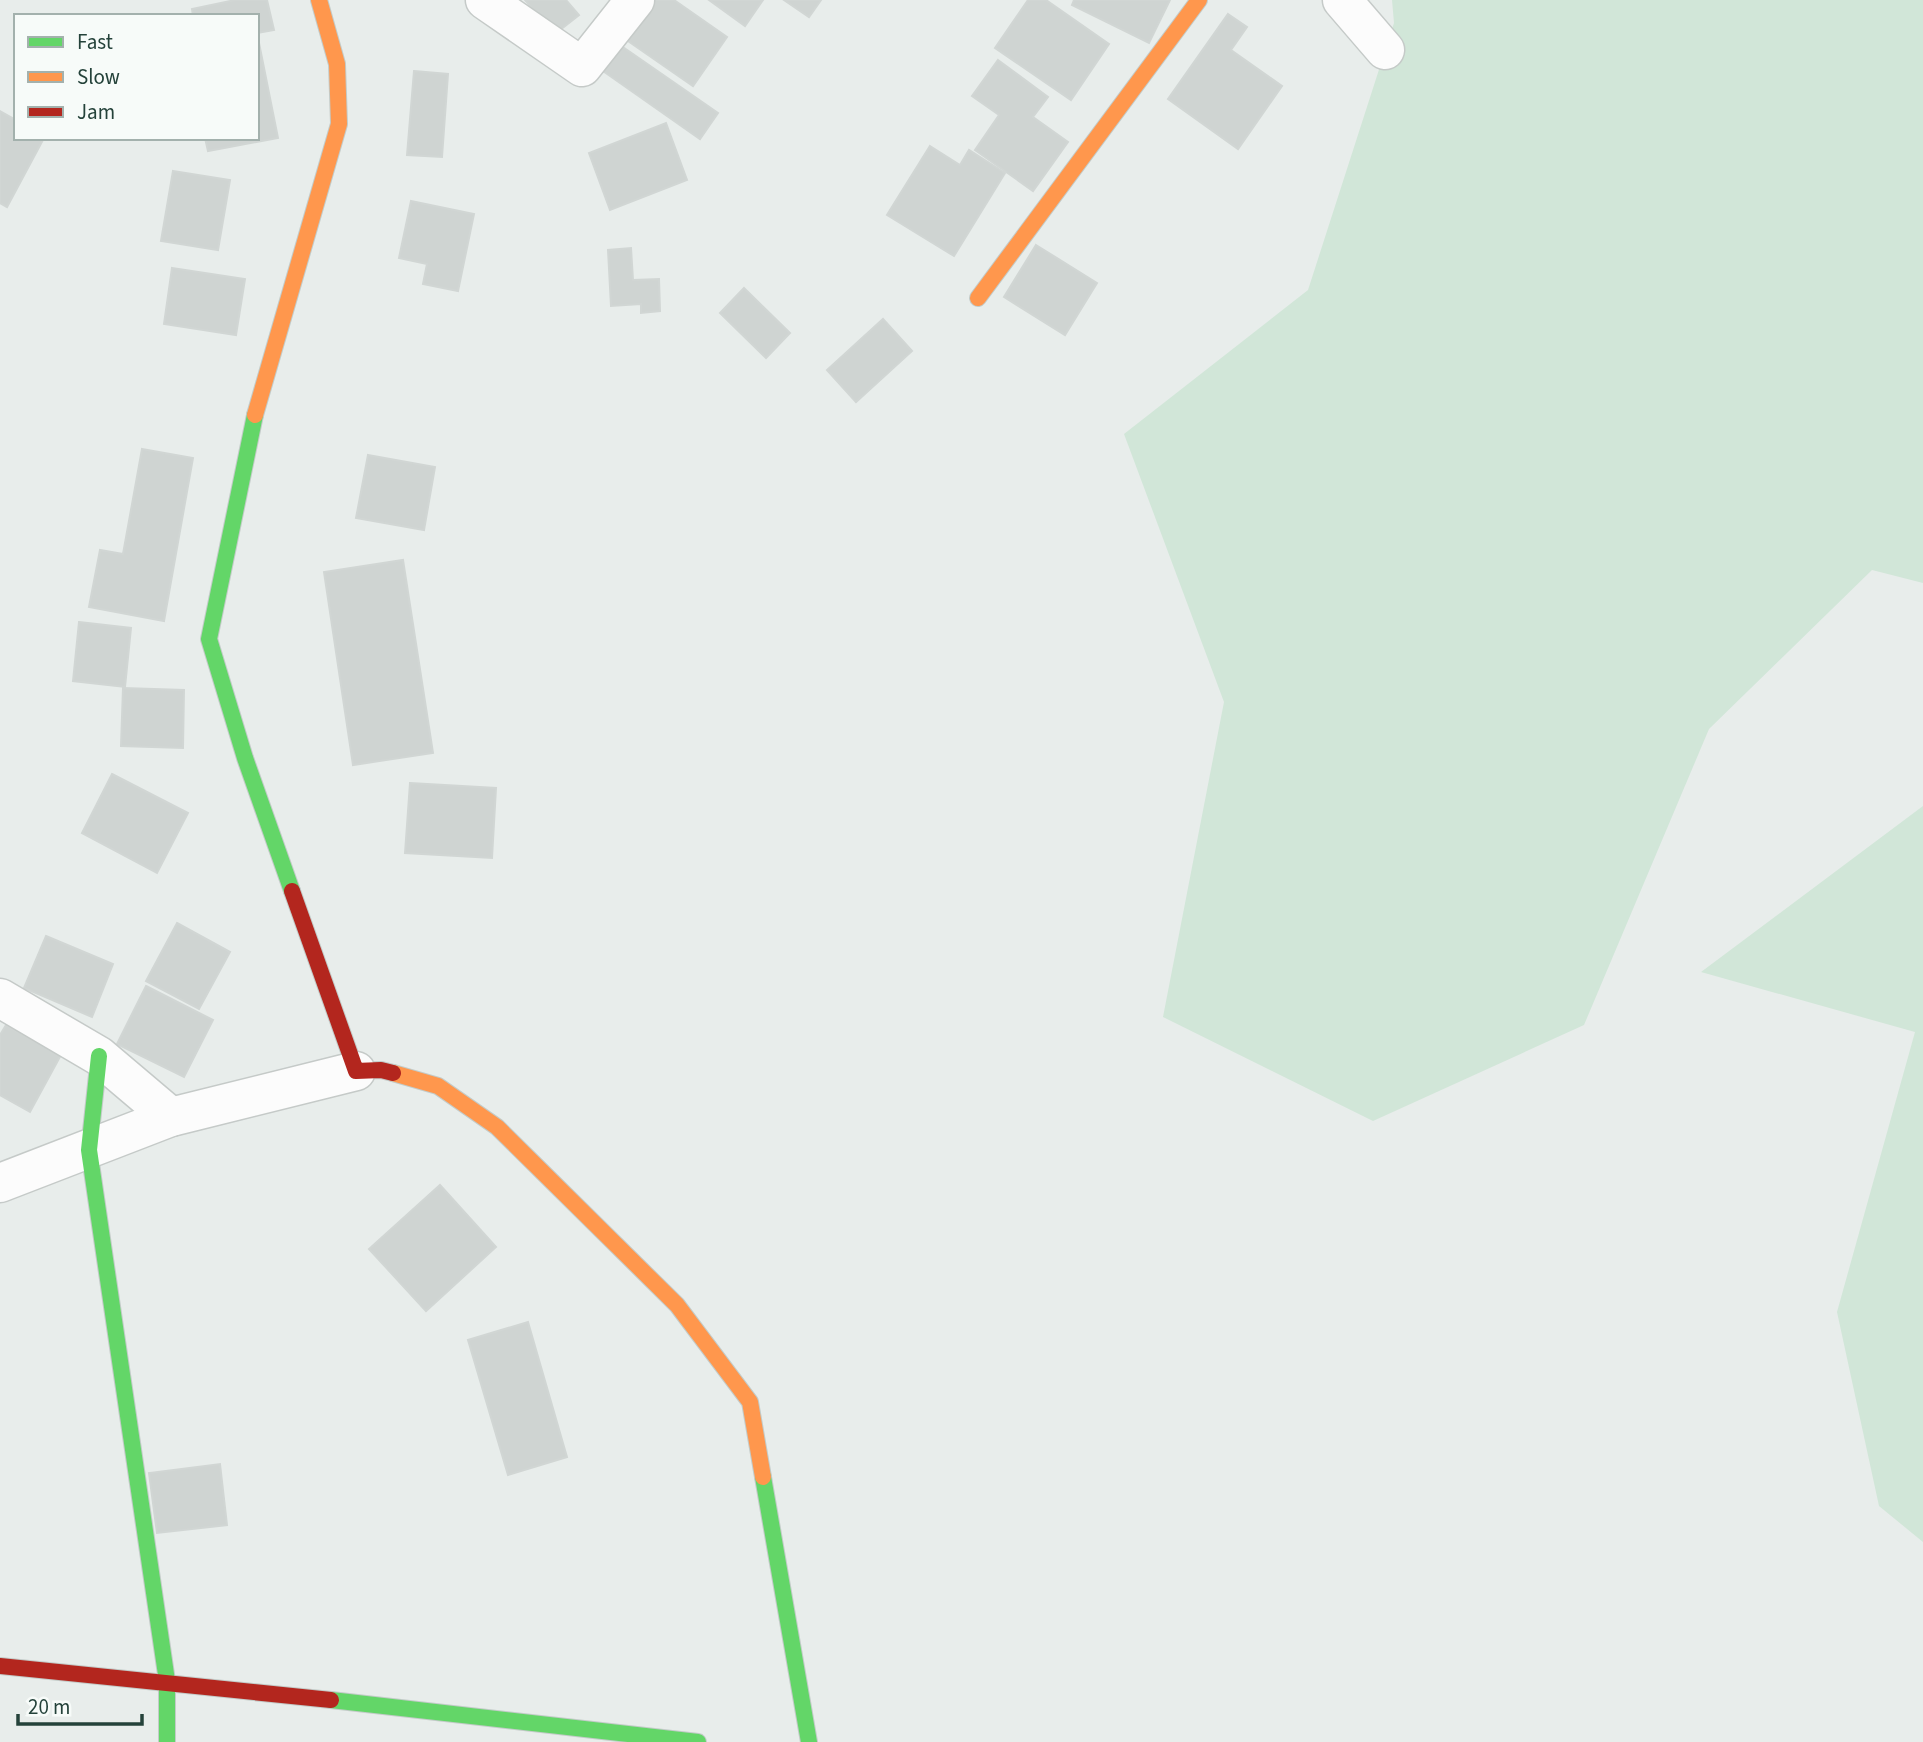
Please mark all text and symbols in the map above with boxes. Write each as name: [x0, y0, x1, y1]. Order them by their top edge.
legend: [14, 14, 259, 140]
text: Fast: [77, 27, 113, 57]
text: Slow: [77, 62, 120, 92]
text: Jam: [77, 97, 115, 127]
scale bar: [18, 1682, 142, 1726]
text: 20 m: [28, 1692, 70, 1722]

